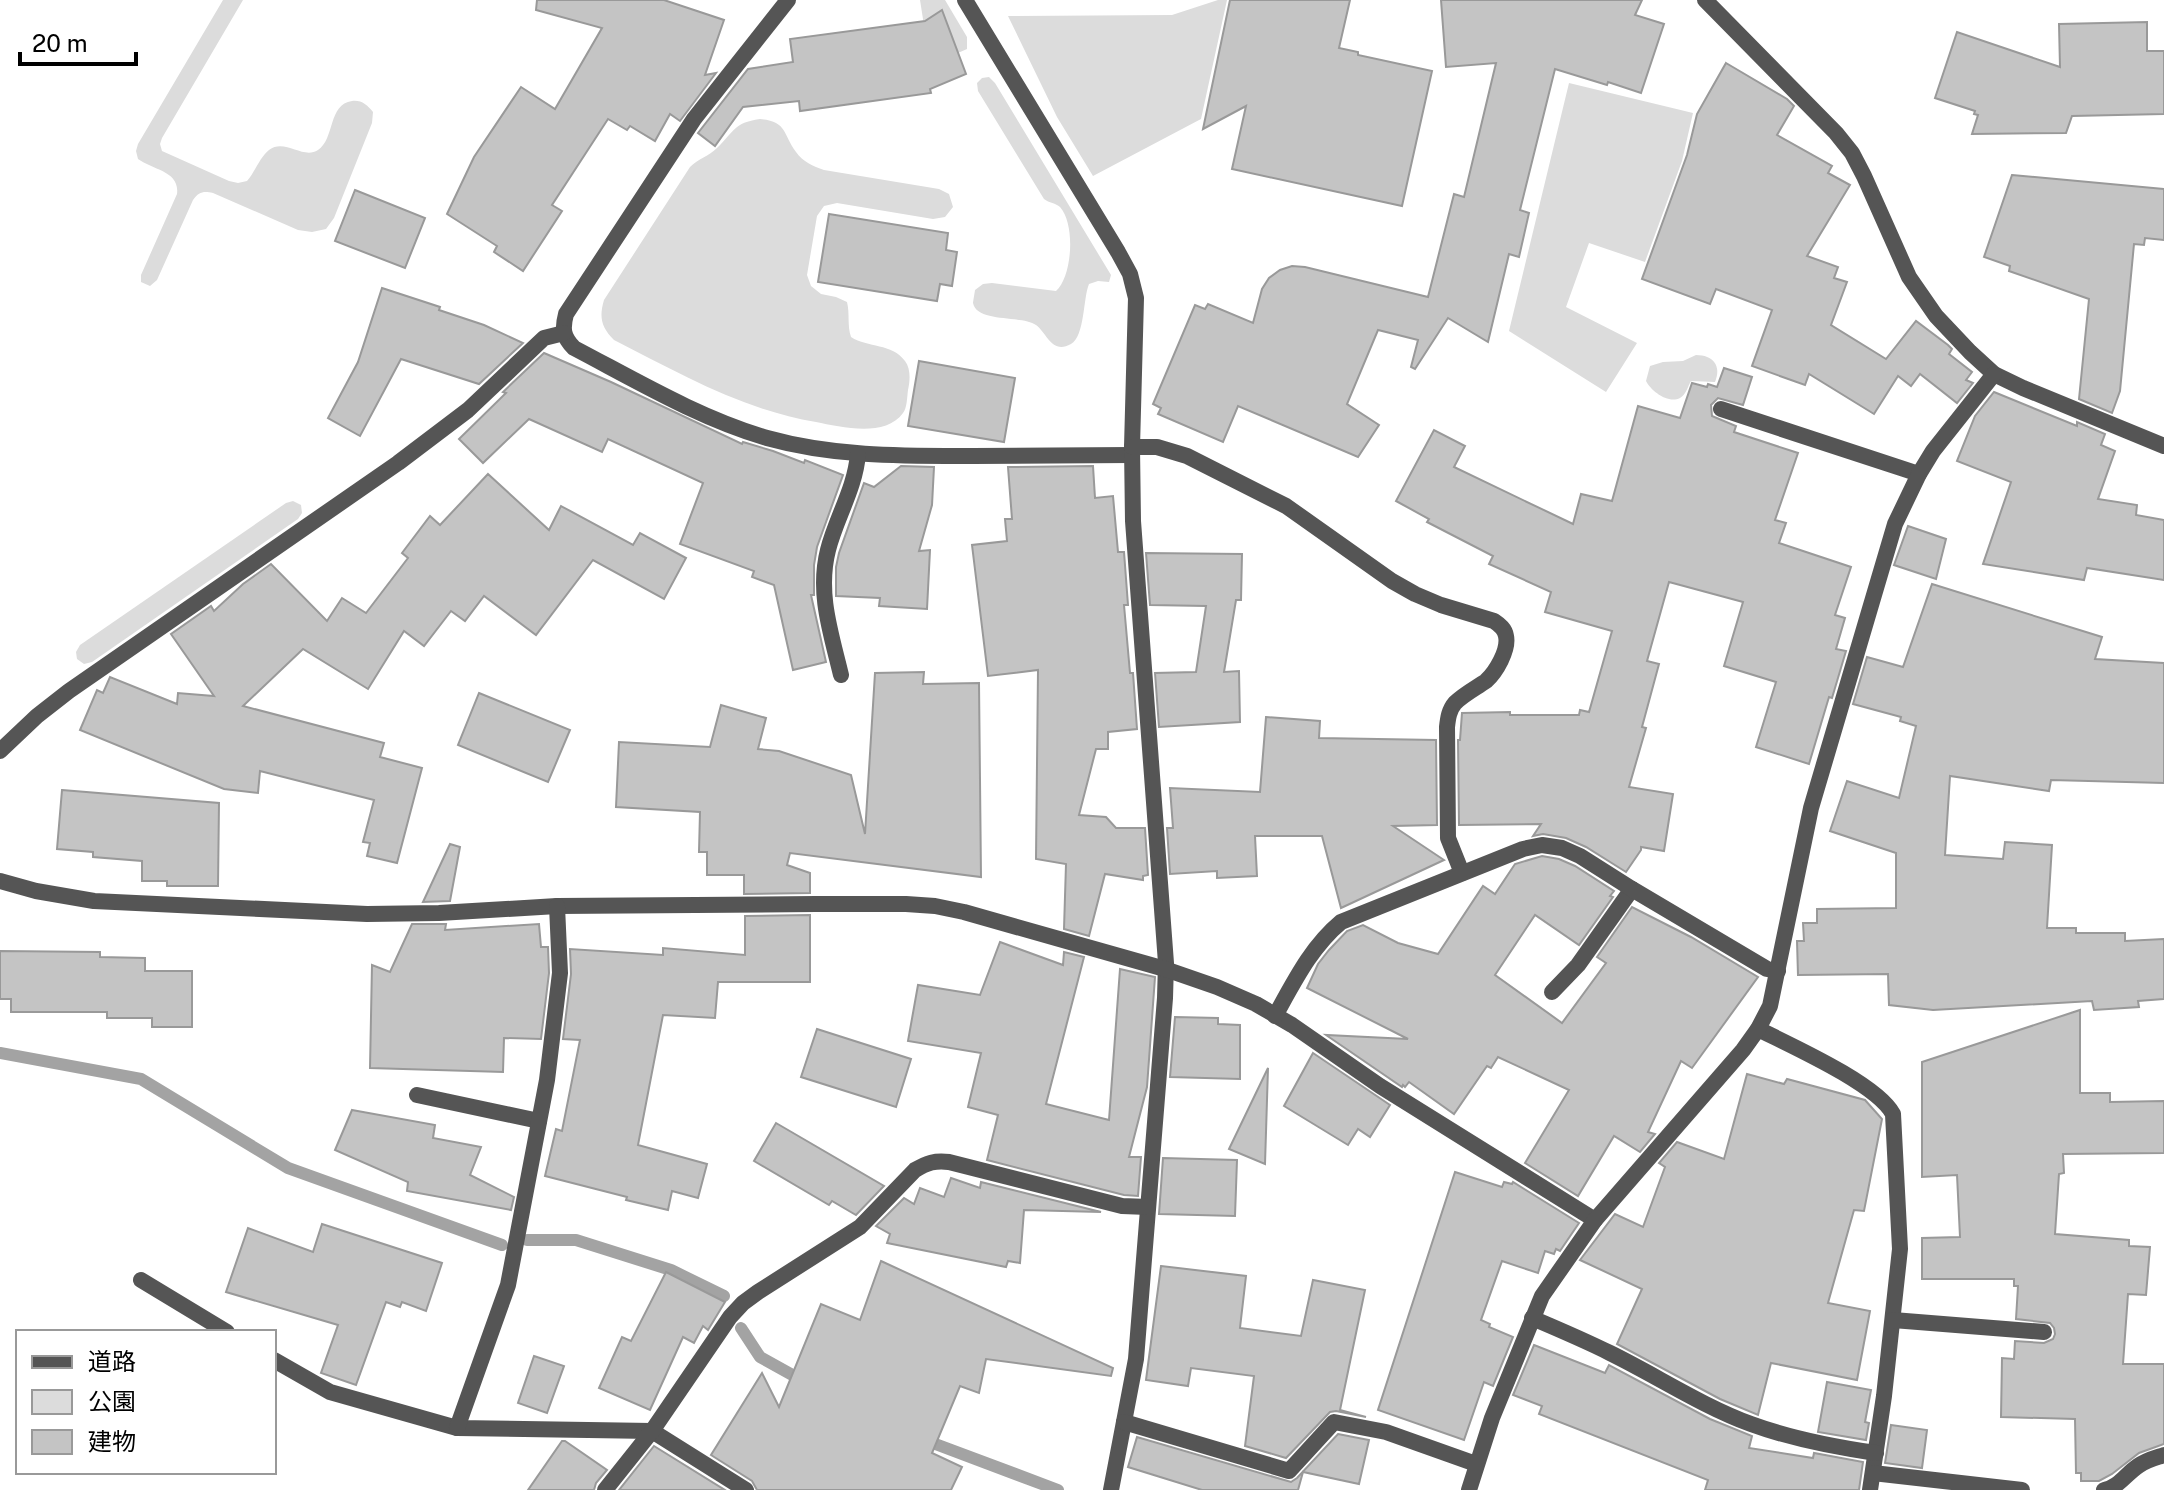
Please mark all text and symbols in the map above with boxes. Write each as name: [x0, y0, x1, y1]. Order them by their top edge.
scale bar: [20, 16, 136, 66]
text: 20 m: [32, 29, 88, 57]
legend: [16, 1330, 276, 1474]
text: 道路: [88, 1347, 136, 1375]
text: 公園: [88, 1387, 136, 1415]
text: 建物: [88, 1427, 136, 1455]

